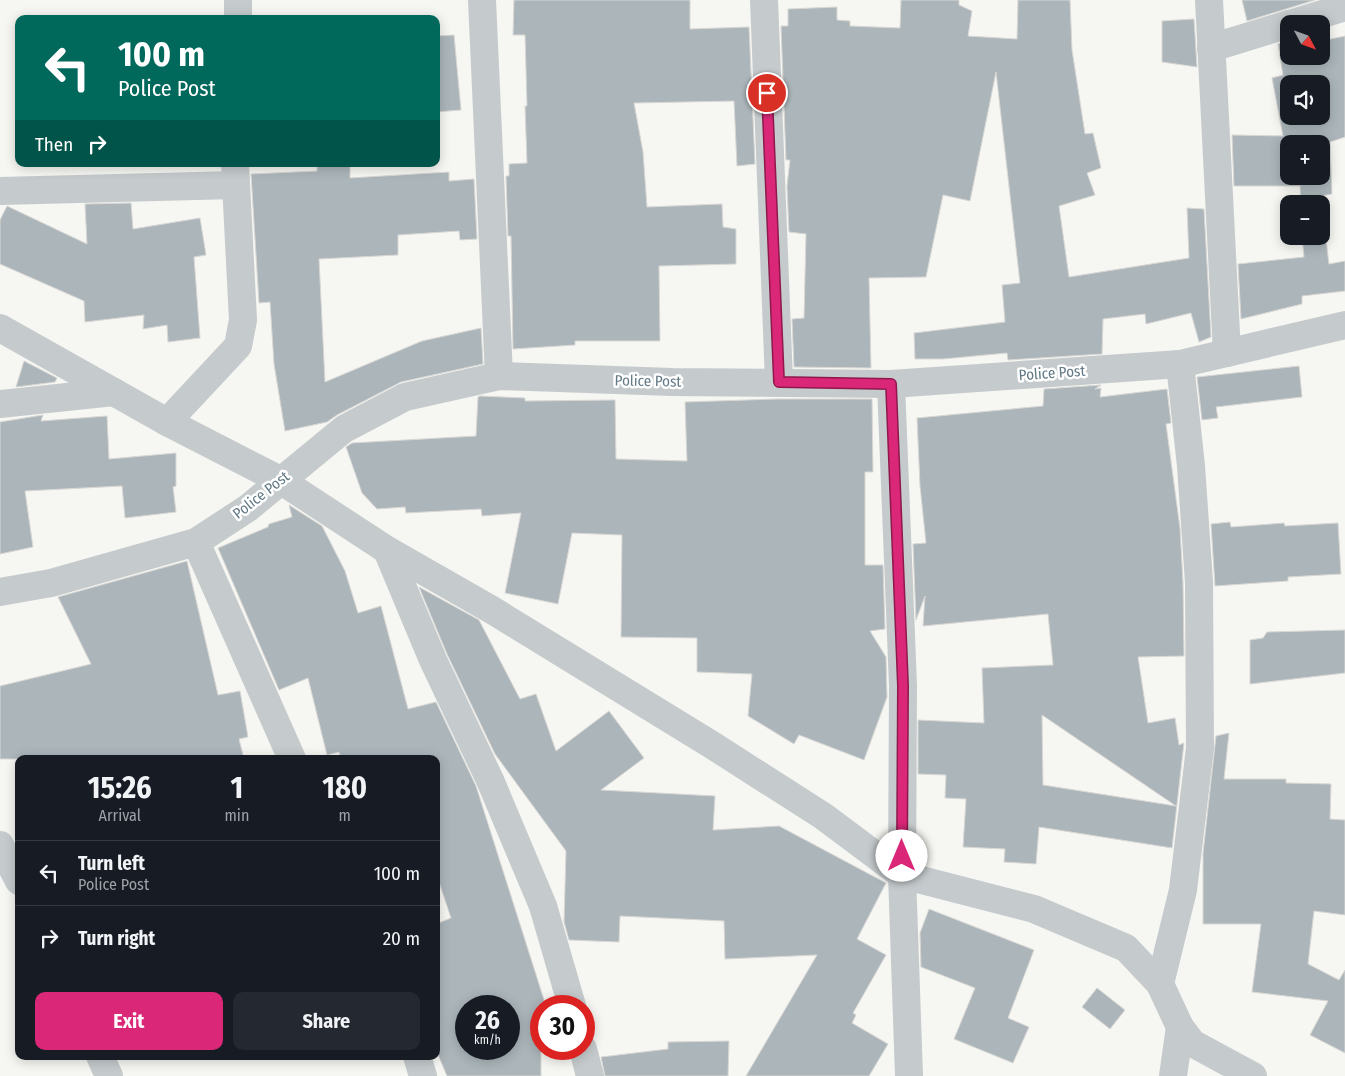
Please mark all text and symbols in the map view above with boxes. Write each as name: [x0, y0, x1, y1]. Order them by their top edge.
north arrow: [1280, 15, 1330, 65]
map controls: [1280, 15, 1330, 245]
text: 100 m: [118, 33, 205, 75]
icon: left: [35, 35, 100, 100]
pin: [746, 72, 788, 114]
text: Police Post: [118, 75, 216, 102]
button: sound: [1280, 75, 1330, 125]
icon: arrive: [753, 79, 781, 107]
icon: right: [83, 130, 111, 158]
text: Then: [35, 133, 73, 156]
button: +: [1280, 135, 1330, 185]
button: −: [1280, 195, 1330, 245]
street label: Police Post: [1018, 362, 1086, 384]
street label: Police Post: [614, 371, 682, 391]
street label: Police Post: [229, 467, 293, 523]
text: 15:26: [88, 770, 152, 806]
text: 1: [231, 770, 243, 806]
text: 180: [322, 770, 367, 806]
text: Arrival: [99, 806, 141, 825]
text: min: [225, 806, 249, 825]
text: m: [338, 806, 351, 825]
position arrow: [875, 829, 927, 881]
text: Turn left: [78, 852, 145, 875]
icon: left: [35, 859, 63, 887]
text: 100 m: [374, 862, 420, 885]
text: Police Post: [78, 875, 149, 894]
icon: right: [35, 924, 63, 952]
text: Turn right: [78, 927, 155, 950]
text: 20 m: [383, 927, 420, 950]
button: Exit: [35, 992, 223, 1050]
button: Share: [233, 992, 420, 1050]
speed limit sign: 30: [530, 995, 595, 1060]
text: 26: [475, 1006, 500, 1036]
text: km/h: [474, 1033, 501, 1047]

